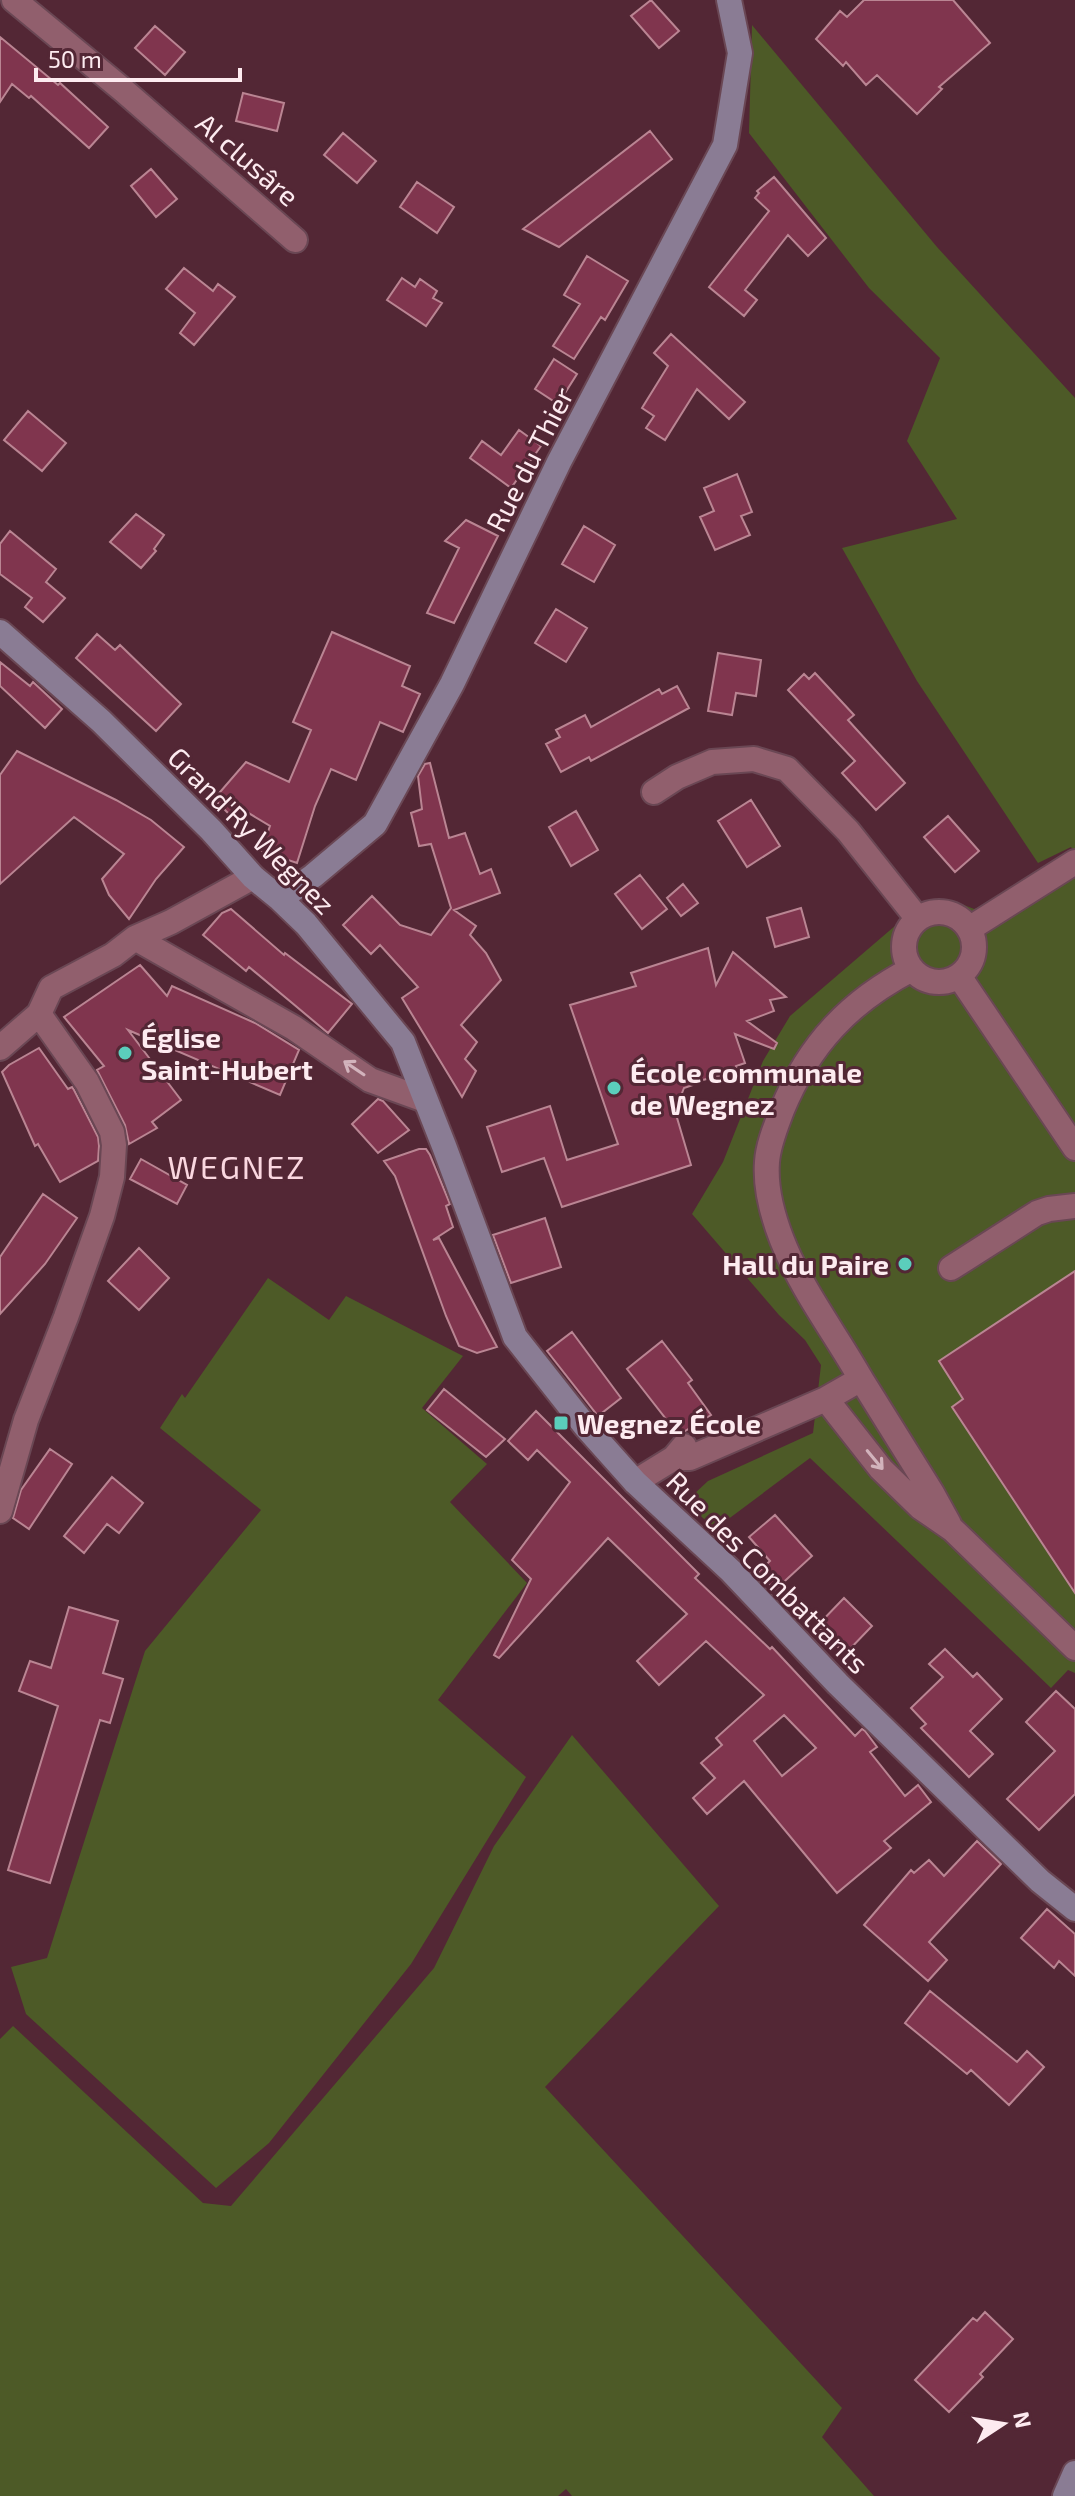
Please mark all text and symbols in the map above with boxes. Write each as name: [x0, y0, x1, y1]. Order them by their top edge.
scale bar: [36, 32, 240, 82]
text: 50 m: [48, 44, 102, 73]
street label: Al clusâre: [190, 105, 306, 213]
street label: Rue du Thier: [478, 381, 580, 537]
street label: Grand'Ry Wegnez: [161, 739, 343, 921]
place label: Église Saint-Hubert: [141, 1020, 313, 1086]
marker: Église Saint-Hubert: [116, 1044, 134, 1062]
place label: École communale de Wegnez: [630, 1055, 862, 1121]
one-way arrow: [343, 1060, 365, 1076]
marker: École communale de Wegnez: [605, 1079, 623, 1097]
district label: WEGNEZ: [168, 1147, 306, 1185]
place label: Hall du Paire: [722, 1247, 889, 1281]
marker: Hall du Paire: [896, 1255, 914, 1273]
place label: Wegnez École: [577, 1406, 761, 1440]
marker: Wegnez École: [552, 1414, 570, 1432]
one-way arrow: [865, 1449, 883, 1470]
street label: Rue des Combattants: [660, 1464, 876, 1680]
north arrow: [963, 2384, 1043, 2464]
text: N: [1009, 2409, 1038, 2430]

